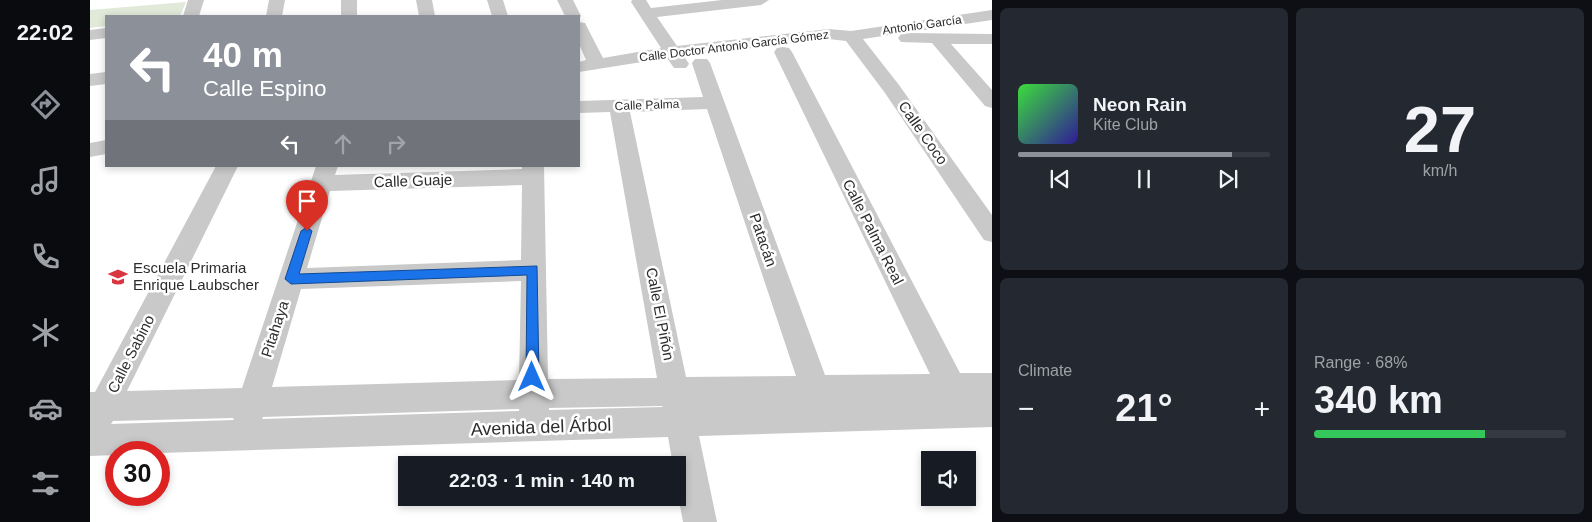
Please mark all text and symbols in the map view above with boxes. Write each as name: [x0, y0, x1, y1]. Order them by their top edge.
street label: Antonio García: [881, 12, 963, 38]
text: 22:02: [17, 20, 73, 45]
street label: Calle Doctor Antonio García Gómez: [638, 27, 830, 65]
icon: left: [120, 35, 185, 100]
text: 40 m: [203, 35, 283, 74]
text: Calle Espino: [203, 76, 327, 101]
icon: directions: [28, 87, 63, 122]
text: 27: [1404, 93, 1476, 166]
text: Neon Rain: [1093, 94, 1187, 115]
street label: Calle Palma: [614, 97, 680, 113]
street label: Calle Coco: [895, 98, 951, 168]
text: Kite Club: [1093, 116, 1158, 133]
icon: left: [276, 130, 304, 158]
icon: ahead: [329, 130, 357, 158]
icon: right: [382, 130, 410, 158]
text: km/h: [1423, 162, 1457, 179]
icon: music: [28, 163, 63, 198]
icon: previous: [1046, 165, 1074, 193]
icon: pause: [1130, 165, 1158, 193]
icon: next: [1214, 165, 1242, 193]
street label: Calle Guaje: [374, 171, 452, 190]
street label: Calle Palma Real: [840, 176, 907, 287]
pin: [286, 180, 328, 231]
icon: arrive: [293, 187, 321, 215]
street label: Patacán: [746, 211, 780, 269]
icon: phone: [28, 239, 63, 274]
place label: Escuela Primaria Enrique Laubscher: [133, 259, 259, 293]
school or university icon: Escuela Primaria Enrique Laubscher: [107, 266, 129, 288]
street label: Calle El Piñón: [643, 266, 678, 362]
street label: Pitahaya: [257, 298, 292, 359]
street label: Calle Sabino: [104, 312, 157, 396]
icon: climate: [28, 315, 63, 350]
position arrow: [505, 350, 557, 402]
text: Range · 68%: [1314, 354, 1407, 371]
text: Climate: [1018, 362, 1072, 379]
text: 340 km: [1314, 379, 1443, 421]
text: 21°: [1115, 387, 1173, 429]
icon: car: [28, 391, 63, 426]
text: −: [1018, 393, 1034, 424]
text: +: [1254, 393, 1270, 424]
street label: Avenida del Árbol: [470, 415, 612, 439]
speed limit sign: 30: [105, 441, 170, 506]
map controls: [921, 451, 976, 506]
button: sound: [921, 451, 976, 506]
icon: filters: [28, 466, 63, 501]
text: 22:03 · 1 min · 140 m: [449, 470, 635, 491]

